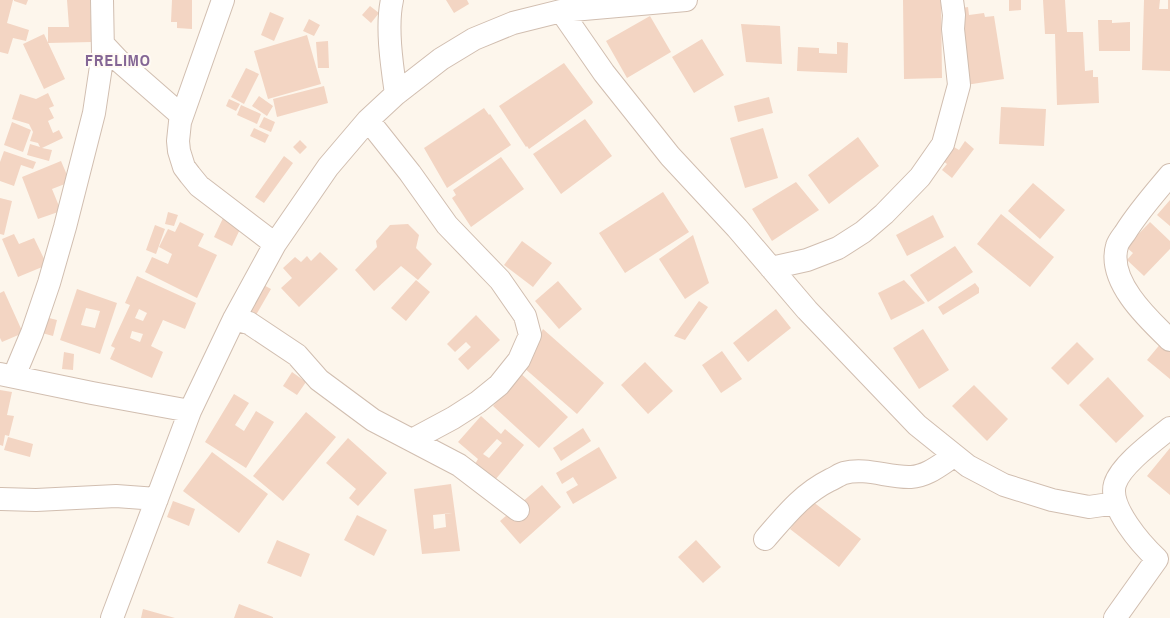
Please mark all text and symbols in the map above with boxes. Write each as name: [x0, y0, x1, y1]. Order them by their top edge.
district label: FRELIMO: [85, 49, 151, 71]

